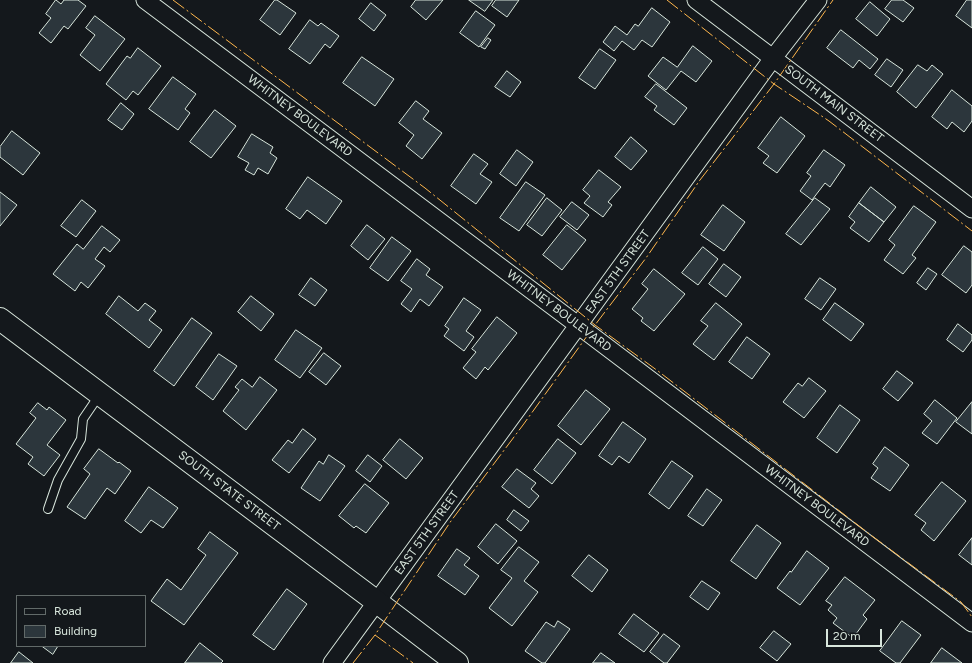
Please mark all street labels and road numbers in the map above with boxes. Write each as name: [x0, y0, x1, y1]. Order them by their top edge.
street label: SOUTH MAIN STREET: [782, 62, 886, 146]
street label: WHITNEY BOULEVARD: [245, 72, 355, 160]
street label: EAST 5TH STREET: [583, 227, 653, 317]
street label: WHITNEY BOULEVARD: [504, 267, 614, 355]
street label: SOUTH STATE STREET: [175, 448, 283, 534]
street label: WHITNEY BOULEVARD: [762, 462, 872, 550]
street label: EAST 5TH STREET: [392, 488, 462, 578]

